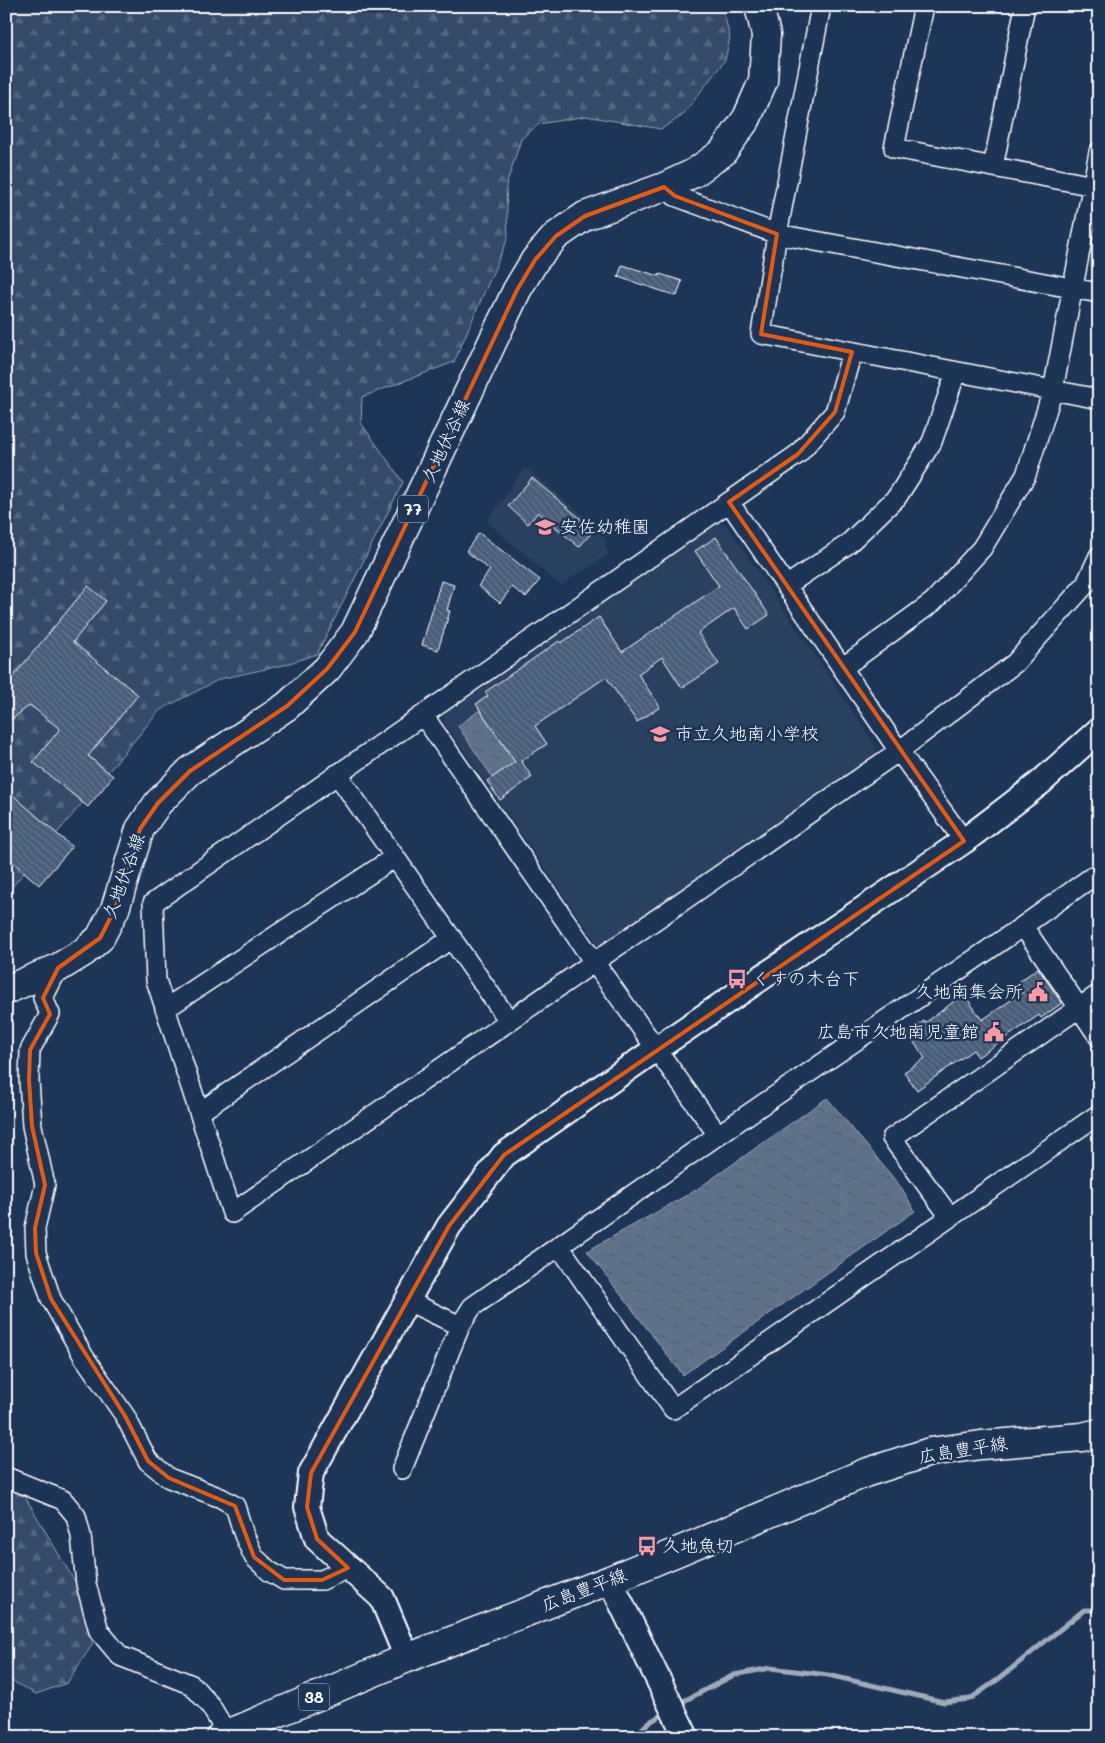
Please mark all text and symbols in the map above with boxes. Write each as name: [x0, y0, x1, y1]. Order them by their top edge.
street label: 久地伏谷線: [415, 395, 475, 486]
road number: 77: [398, 496, 428, 522]
place label: 安佐幼稚園: [560, 514, 650, 538]
school or university icon: 安佐幼稚園: [534, 516, 556, 538]
place label: 市立久地南小学校: [675, 721, 819, 745]
school or university icon: 市立久地南小学校: [649, 723, 671, 745]
street label: 久地伏谷線: [96, 829, 150, 922]
place label: くすの木台下: [752, 966, 860, 990]
bus stop icon: くすの木台下: [726, 968, 748, 990]
place label: 久地南集会所: [915, 979, 1023, 1003]
public building icon: 久地南集会所: [1027, 981, 1049, 1003]
place label: 広島市久地南児童館: [817, 1019, 979, 1043]
public building icon: 広島市久地南児童館: [983, 1021, 1005, 1043]
street label: 広島豊平線: [917, 1430, 1009, 1468]
place label: 久地魚切: [662, 1533, 734, 1557]
bus stop icon: 久地魚切: [636, 1535, 658, 1557]
street label: 広島豊平線: [537, 1562, 630, 1616]
road number: 38: [299, 1684, 329, 1710]

